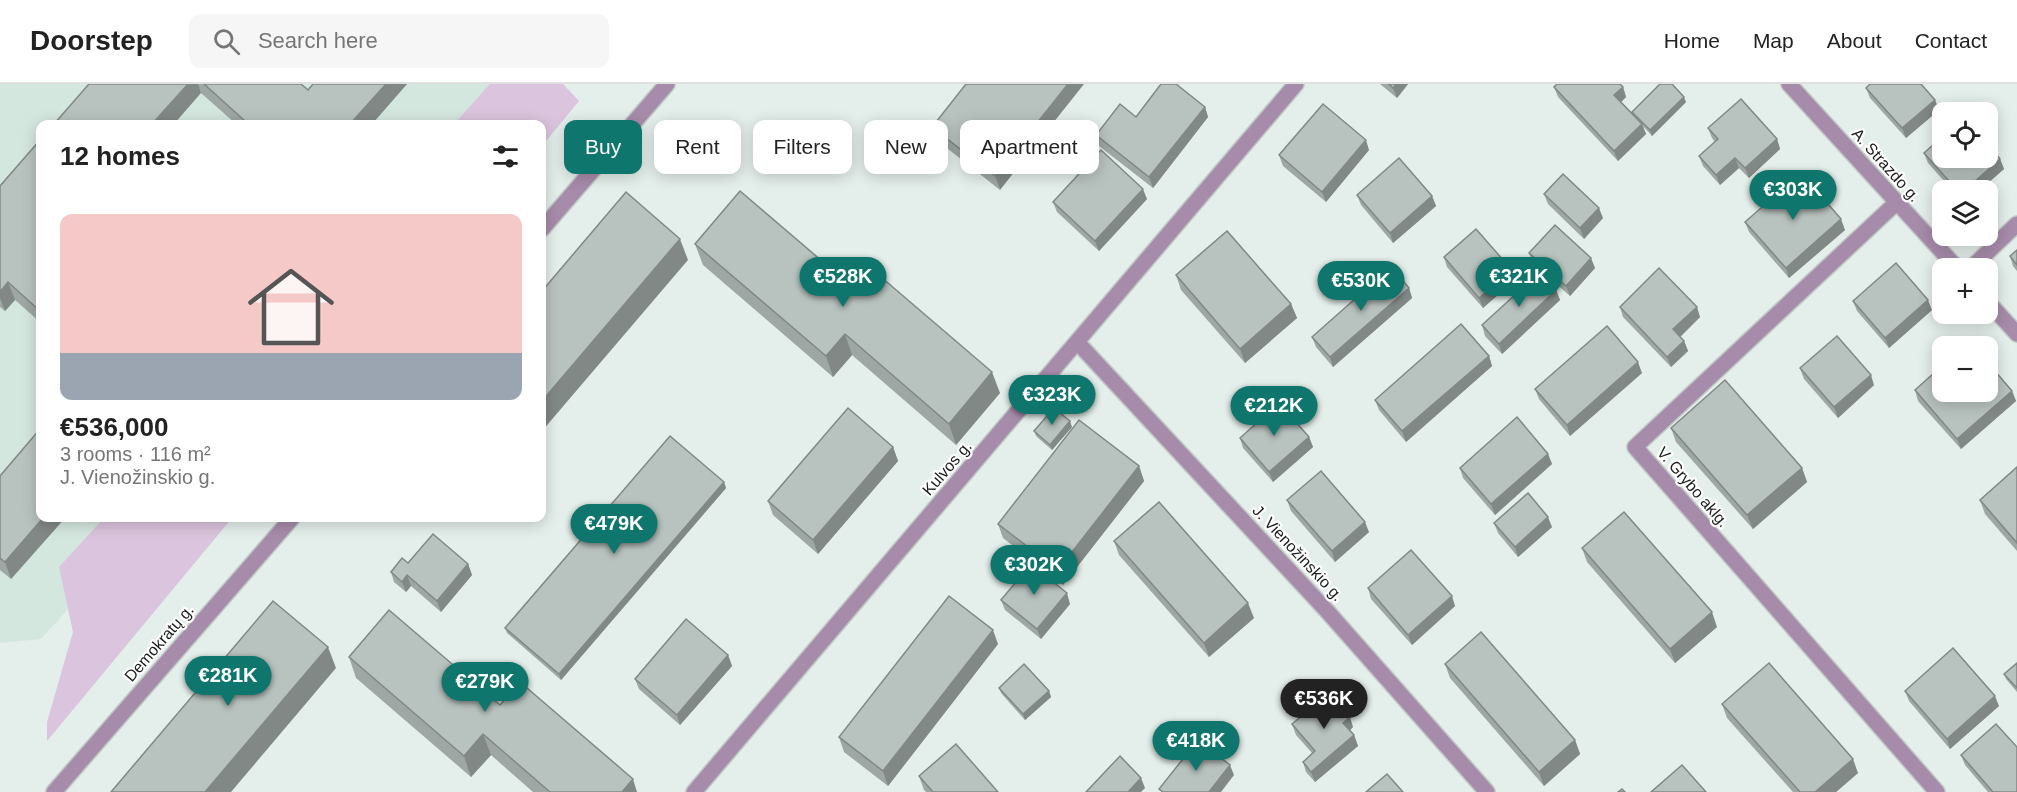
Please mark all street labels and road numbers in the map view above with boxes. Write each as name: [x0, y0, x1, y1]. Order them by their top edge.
street label: A. Strazdo g.: [1849, 125, 1923, 205]
street label: Kulvos g.: [919, 438, 975, 498]
street label: V. Grybo aklg.: [1654, 444, 1732, 530]
street label: J. Vienožinskio g.: [1249, 502, 1347, 604]
street label: Demokratų g.: [121, 601, 197, 685]

